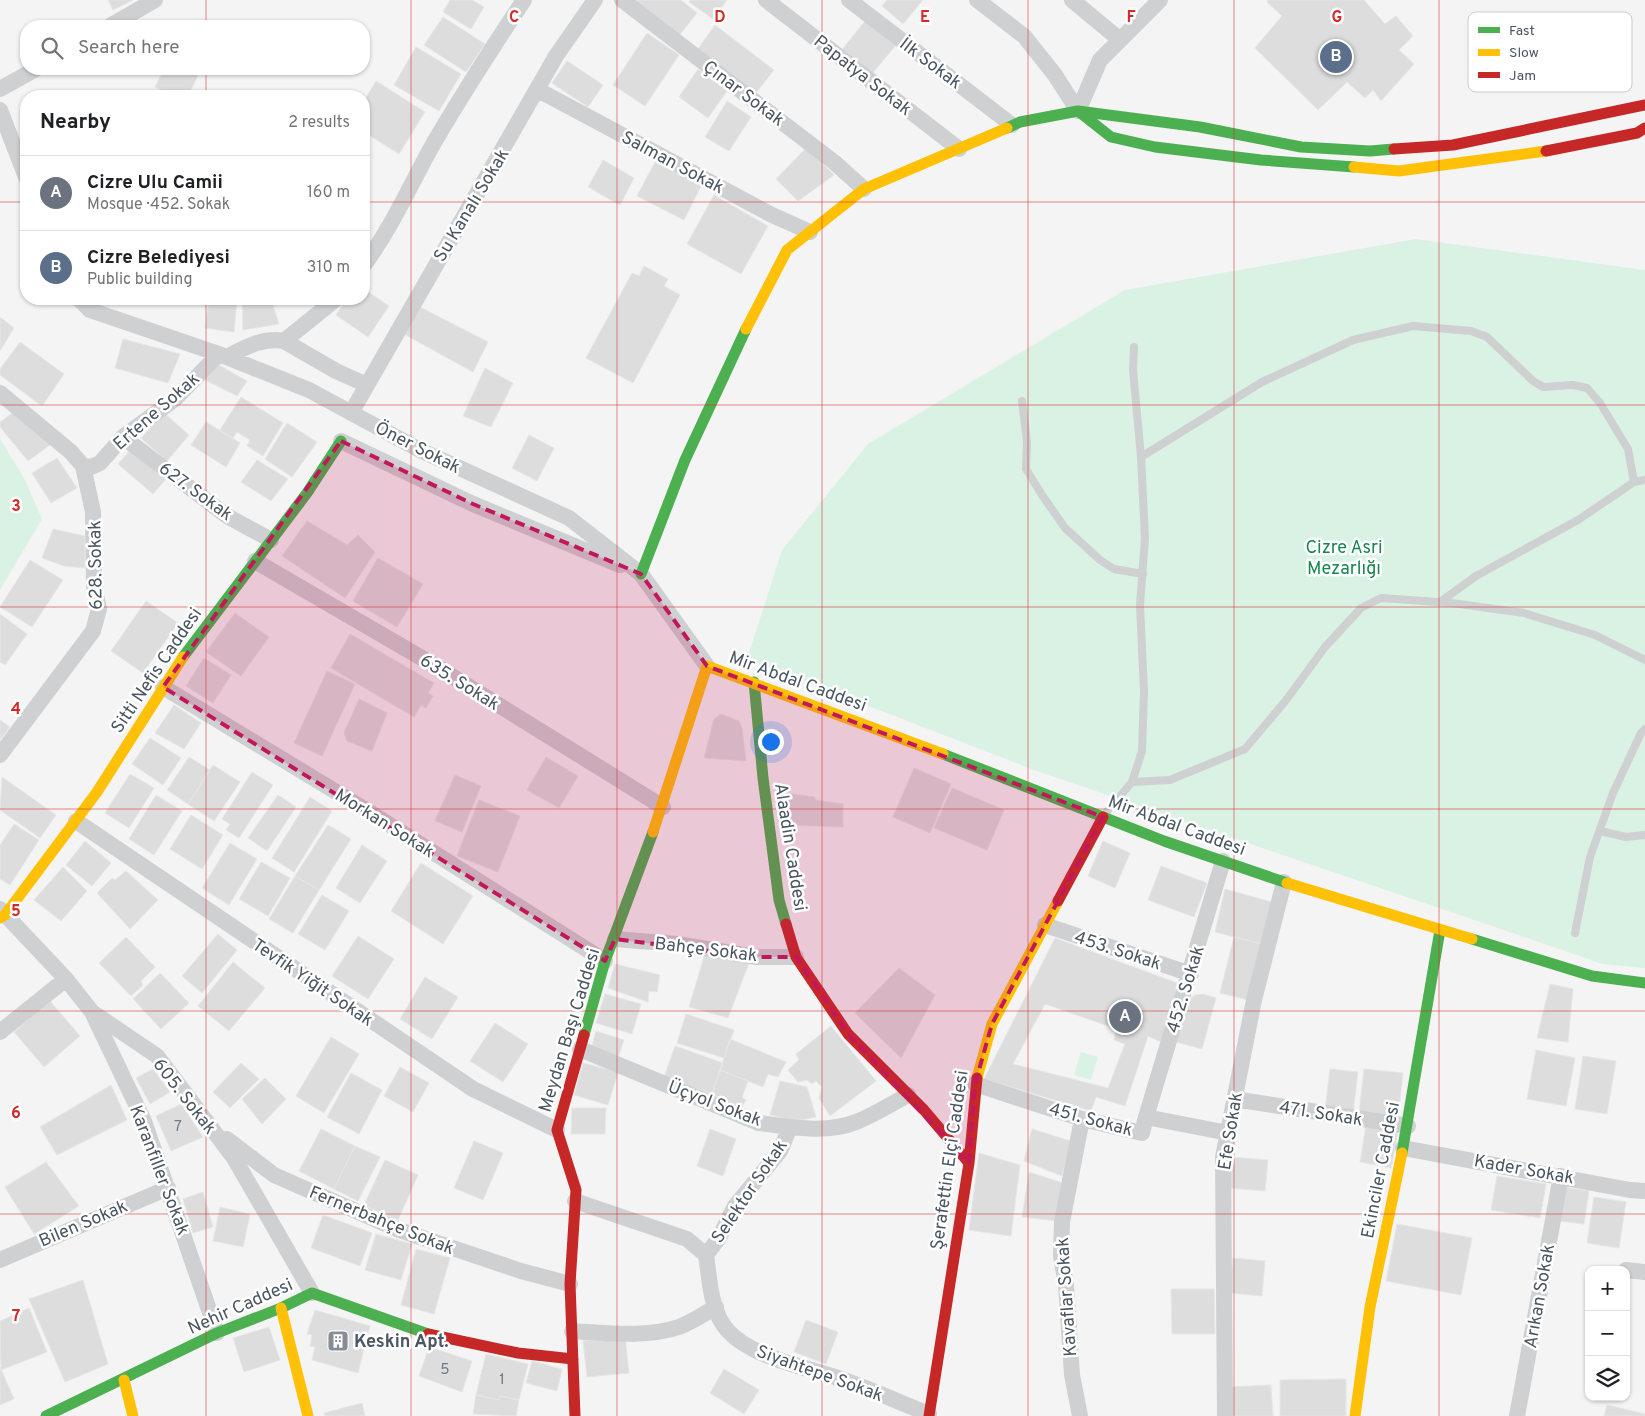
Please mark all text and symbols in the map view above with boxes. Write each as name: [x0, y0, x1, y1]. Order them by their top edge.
text: C: [509, 8, 519, 28]
text: D: [714, 8, 726, 28]
text: E: [920, 8, 930, 28]
text: F: [1126, 8, 1136, 28]
text: G: [1332, 8, 1342, 28]
legend: [1468, 12, 1632, 92]
search box: [20, 20, 370, 75]
text: Fast: [1509, 23, 1535, 40]
street label: Papatya Sokak: [808, 31, 916, 122]
street label: İlk Sokak: [894, 32, 967, 95]
icon: search: [38, 34, 66, 62]
text: Search here: [78, 36, 180, 60]
pin: B: [1320, 38, 1352, 76]
text: Slow: [1509, 45, 1539, 62]
street label: Çınar Sokak: [698, 56, 788, 132]
text: Jam: [1509, 68, 1536, 85]
text: Nearby: [40, 109, 111, 136]
text: 2 results: [288, 113, 350, 133]
street label: Salman Sokak: [617, 127, 728, 200]
street label: Su Kanalı Sokak: [429, 145, 515, 267]
text: Cizre Ulu Camii: [87, 171, 223, 195]
text: A: [50, 183, 62, 203]
text: 160 m: [307, 183, 350, 203]
text: Mosque · 452. Sokak: [87, 195, 230, 215]
text: Cizre Belediyesi: [87, 246, 230, 270]
text: B: [50, 258, 62, 278]
text: 310 m: [307, 258, 350, 278]
text: Public building: [87, 270, 192, 290]
street label: Ertene Sokak: [109, 368, 205, 456]
street label: Öner Sokak: [371, 415, 465, 480]
street label: 627. Sokak: [154, 458, 237, 527]
text: 3: [11, 497, 21, 517]
street label: 628. Sokak: [84, 520, 109, 610]
park label: Cizre Asri Mezarlığı: [1305, 537, 1383, 581]
street label: Sitti Nefis Caddesi: [107, 604, 208, 738]
street label: Mir Abdal Caddesi: [725, 647, 869, 718]
street label: 635. Sokak: [415, 650, 503, 717]
text: 4: [11, 700, 21, 720]
your location: [758, 729, 784, 755]
street label: Alaadin Caddesi: [768, 782, 811, 913]
street label: Morkan Sokak: [330, 785, 438, 864]
street label: Mir Abdal Caddesi: [1104, 791, 1248, 862]
text: 5: [11, 902, 21, 922]
street label: 453. Sokak: [1071, 927, 1164, 976]
street label: Bahçe Sokak: [653, 933, 759, 968]
street label: Tevfik Yiğit Sokak: [247, 934, 377, 1032]
street label: 452. Sokak: [1162, 943, 1211, 1036]
street label: Meydan Başı Caddesi: [535, 946, 606, 1115]
pin: A: [1109, 998, 1141, 1036]
street label: 605. Sokak: [147, 1054, 221, 1140]
street label: Şerafettin Elçi Caddesi: [927, 1069, 974, 1251]
street label: Üçyol Sokak: [664, 1074, 765, 1133]
street label: Efe Sokak: [1214, 1091, 1249, 1172]
street label: 471. Sokak: [1277, 1097, 1364, 1132]
street label: 451. Sokak: [1046, 1098, 1135, 1143]
street label: Ekinciler Caddesi: [1357, 1100, 1406, 1241]
street label: Karanfiller Sokak: [123, 1102, 194, 1239]
text: 6: [11, 1104, 21, 1124]
house number: 7: [174, 1118, 182, 1137]
street label: Selektor Sokak: [707, 1136, 793, 1248]
street label: Kader Sokak: [1472, 1150, 1576, 1191]
street label: Fernerbahçe Sokak: [305, 1182, 457, 1261]
street label: Bilen Sokak: [36, 1195, 131, 1253]
street label: Kavaflar Sokak: [1052, 1236, 1083, 1357]
street label: Arıkan Sokak: [1520, 1242, 1561, 1350]
map controls: [1585, 1266, 1630, 1401]
button: +: [1585, 1266, 1630, 1311]
street label: Nehir Caddesi: [185, 1274, 297, 1341]
text: 7: [12, 1307, 20, 1327]
button: −: [1585, 1311, 1630, 1356]
building icon: Keskin Apt.: [326, 1329, 350, 1353]
place label: Keskin Apt.: [354, 1331, 449, 1354]
street label: Siyahtepe Sokak: [753, 1341, 886, 1408]
button: layers: [1585, 1356, 1630, 1401]
house number: 5: [440, 1361, 450, 1380]
house number: 1: [499, 1371, 505, 1390]

